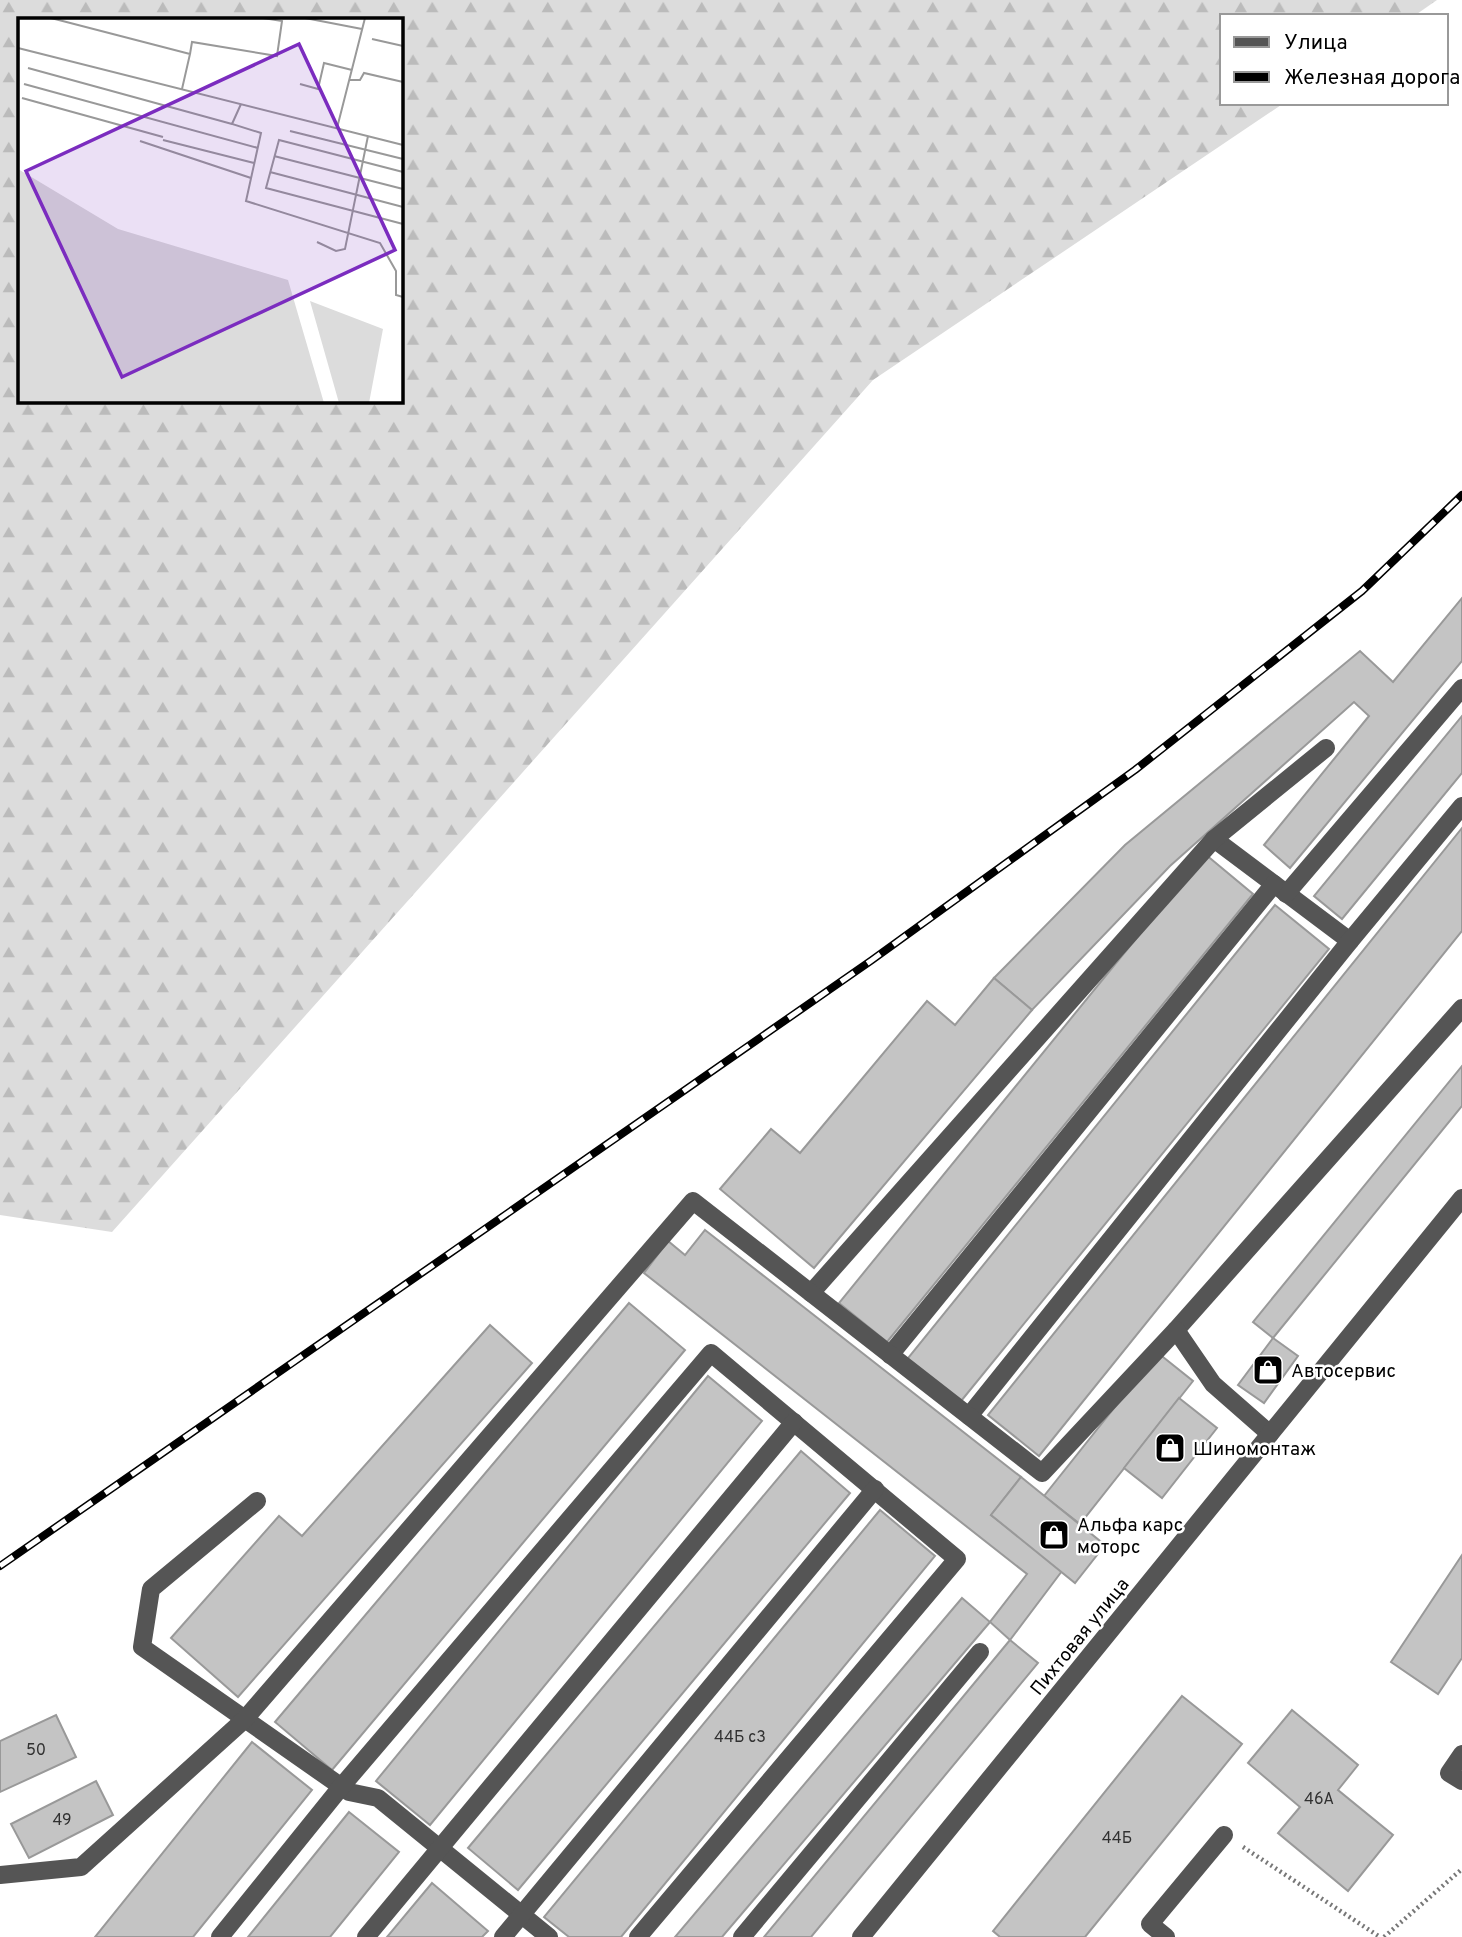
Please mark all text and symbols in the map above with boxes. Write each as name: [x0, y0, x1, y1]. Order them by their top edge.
legend: [1220, 14, 1448, 105]
inset map: [18, 18, 402, 402]
text: Улица: [1284, 30, 1348, 57]
text: Железная дорога: [1284, 65, 1460, 92]
shop icon: Автосервис: [1251, 1353, 1285, 1387]
place label: Автосервис: [1291, 1360, 1396, 1384]
shop icon: Шиномонтаж: [1153, 1431, 1187, 1465]
place label: Шиномонтаж: [1193, 1438, 1316, 1462]
place label: Альфа карс моторс: [1077, 1514, 1183, 1560]
shop icon: Альфа карс моторс: [1037, 1518, 1071, 1552]
street label: Пихтовая улица: [1026, 1574, 1135, 1701]
house number: 44Б с3: [714, 1728, 766, 1748]
house number: 50: [26, 1741, 46, 1761]
house number: 46А: [1304, 1790, 1334, 1810]
house number: 49: [52, 1811, 72, 1831]
house number: 44Б: [1102, 1829, 1132, 1849]

